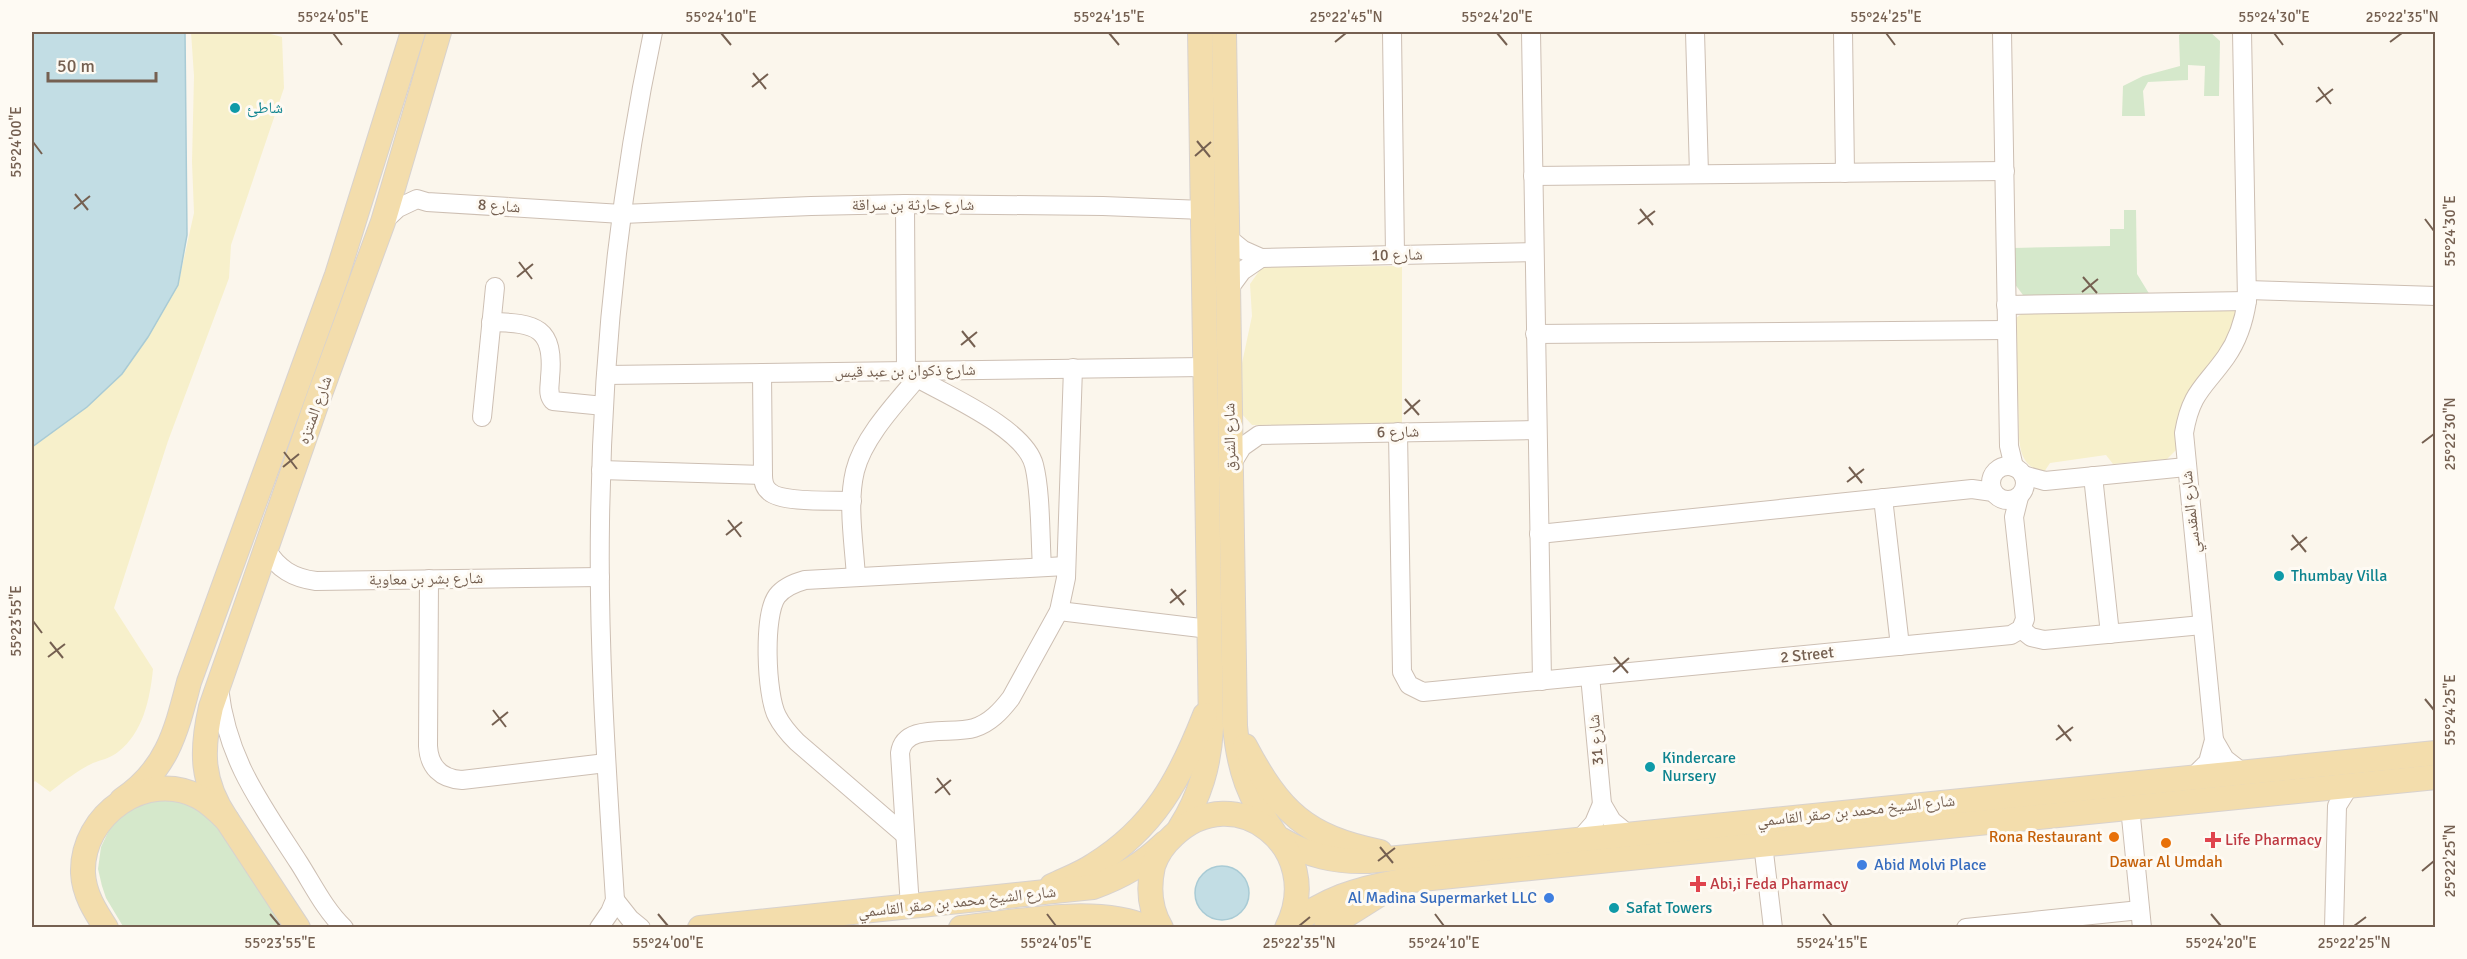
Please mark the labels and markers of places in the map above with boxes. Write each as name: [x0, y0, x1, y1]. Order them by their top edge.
place label: شاطئ: [247, 98, 283, 118]
marker: شاطئ: [228, 101, 242, 115]
place label: Thumbay Villa: [2291, 566, 2387, 586]
marker: Thumbay Villa: [2272, 569, 2286, 583]
place label: Kindercare Nursery: [1662, 748, 1736, 786]
marker: Kindercare Nursery: [1643, 760, 1657, 774]
place label: Rona Restaurant: [1989, 827, 2102, 847]
marker: Rona Restaurant: [2107, 830, 2121, 844]
place label: Life Pharmacy: [2225, 830, 2322, 850]
marker: Life Pharmacy: [2206, 833, 2220, 847]
marker: Dawar Al Umdah: [2159, 836, 2173, 850]
place label: Dawar Al Umdah: [2109, 852, 2223, 872]
place label: Abid Molvi Place: [1874, 855, 1987, 875]
marker: Abid Molvi Place: [1855, 858, 1869, 872]
place label: Abi,i Feda Pharmacy: [1710, 874, 1849, 894]
marker: Abi,i Feda Pharmacy: [1691, 877, 1705, 891]
place label: Al Madina Supermarket LLC: [1348, 888, 1537, 908]
marker: Al Madina Supermarket LLC: [1542, 891, 1556, 905]
place label: Safat Towers: [1626, 898, 1712, 918]
marker: Safat Towers: [1607, 901, 1621, 915]

